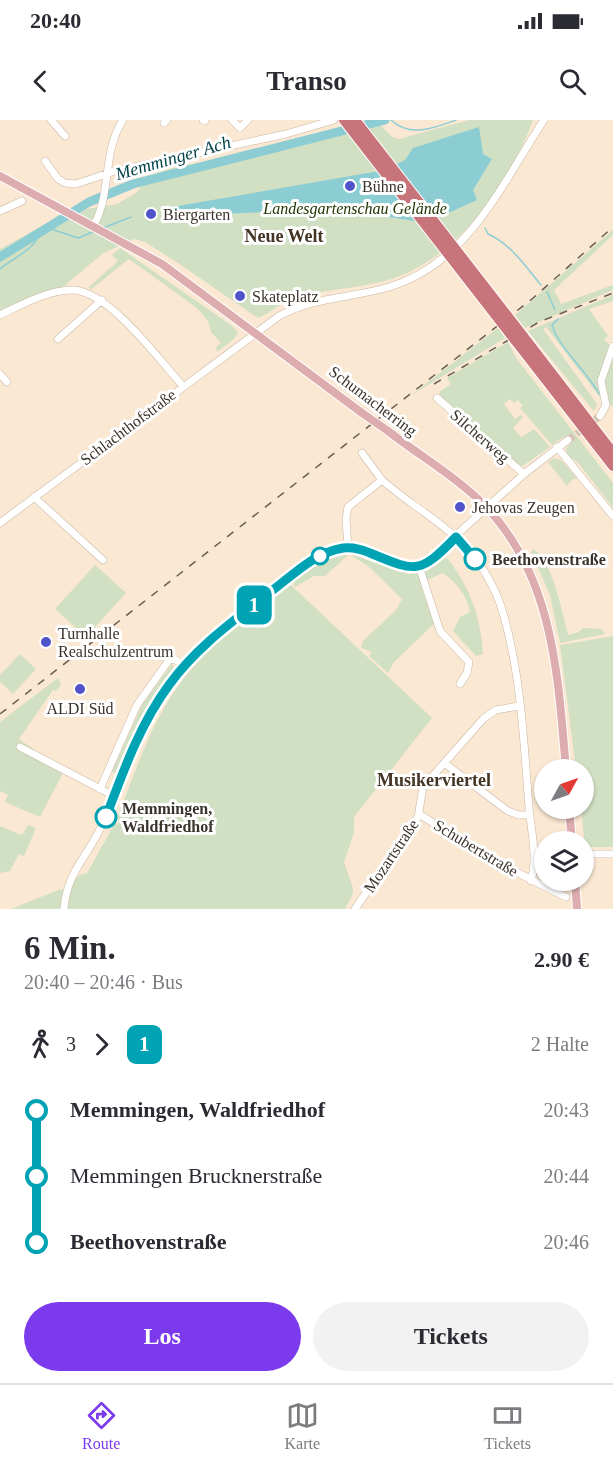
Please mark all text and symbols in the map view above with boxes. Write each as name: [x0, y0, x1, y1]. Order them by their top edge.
text: 20:40: [30, 8, 81, 33]
icon: back: [24, 65, 57, 98]
icon: search: [556, 65, 589, 98]
text: Transo: [266, 66, 347, 96]
water label: Memminger Ach: [112, 132, 233, 184]
place label: Bühne: [362, 178, 404, 195]
marker: Bühne: [343, 179, 357, 193]
park label: Landesgartenschau Gelände: [262, 200, 447, 218]
place label: Biergarten: [163, 206, 230, 224]
marker: Biergarten: [144, 207, 158, 221]
district label: Neue Welt: [244, 226, 324, 246]
place label: Skateplatz: [252, 288, 319, 306]
marker: Skateplatz: [233, 289, 247, 303]
street label: Schumacherring: [325, 363, 420, 440]
street label: Schlachthofstraße: [77, 386, 179, 468]
street label: Silcherweg: [447, 406, 513, 467]
place label: Jehovas Zeugen: [472, 499, 575, 517]
marker: Jehovas Zeugen: [453, 500, 467, 514]
unlabelled marker: [311, 547, 329, 565]
marker: Beethovenstraße: [464, 548, 486, 570]
place label: Beethovenstraße: [492, 551, 606, 568]
line badge: 1: [234, 586, 274, 624]
text: 1: [249, 593, 259, 617]
place label: Turnhalle Realschulzentrum: [58, 625, 174, 660]
marker: Turnhalle Realschulzentrum: [39, 635, 53, 649]
marker: ALDI Süd: [73, 682, 87, 696]
place label: ALDI Süd: [46, 700, 114, 717]
north arrow: [534, 759, 594, 819]
map controls: [534, 759, 594, 891]
district label: Musikerviertel: [377, 770, 491, 790]
place label: Memmingen, Waldfriedhof: [122, 800, 214, 835]
marker: Memmingen, Waldfriedhof: [95, 806, 117, 828]
street label: Mozartstraße: [360, 816, 422, 896]
street label: Schubertstraße: [431, 816, 521, 880]
button: layers: [534, 831, 594, 891]
text: 6 Min.: [24, 930, 116, 966]
text: 2.90 €: [534, 947, 589, 972]
text: 20:40 – 20:46 · Bus: [24, 971, 183, 993]
icon: walk: [24, 1028, 57, 1061]
icon: forward: [85, 1028, 118, 1061]
text: 1: [139, 1032, 150, 1056]
text: 3: [66, 1033, 76, 1055]
text: 2 Halte: [531, 1033, 589, 1055]
text: Memmingen, Waldfriedhof: [70, 1097, 325, 1122]
text: 20:43: [543, 1099, 589, 1121]
text: Memmingen Brucknerstraße: [70, 1163, 322, 1188]
text: 20:44: [543, 1165, 589, 1187]
text: Beethovenstraße: [70, 1229, 226, 1254]
text: 20:46: [543, 1231, 589, 1253]
button: Los: [24, 1302, 301, 1371]
button: Tickets: [313, 1302, 589, 1371]
tab: Route: [82, 1399, 120, 1453]
tab: Karte: [285, 1399, 320, 1453]
tab: Tickets: [484, 1399, 531, 1453]

